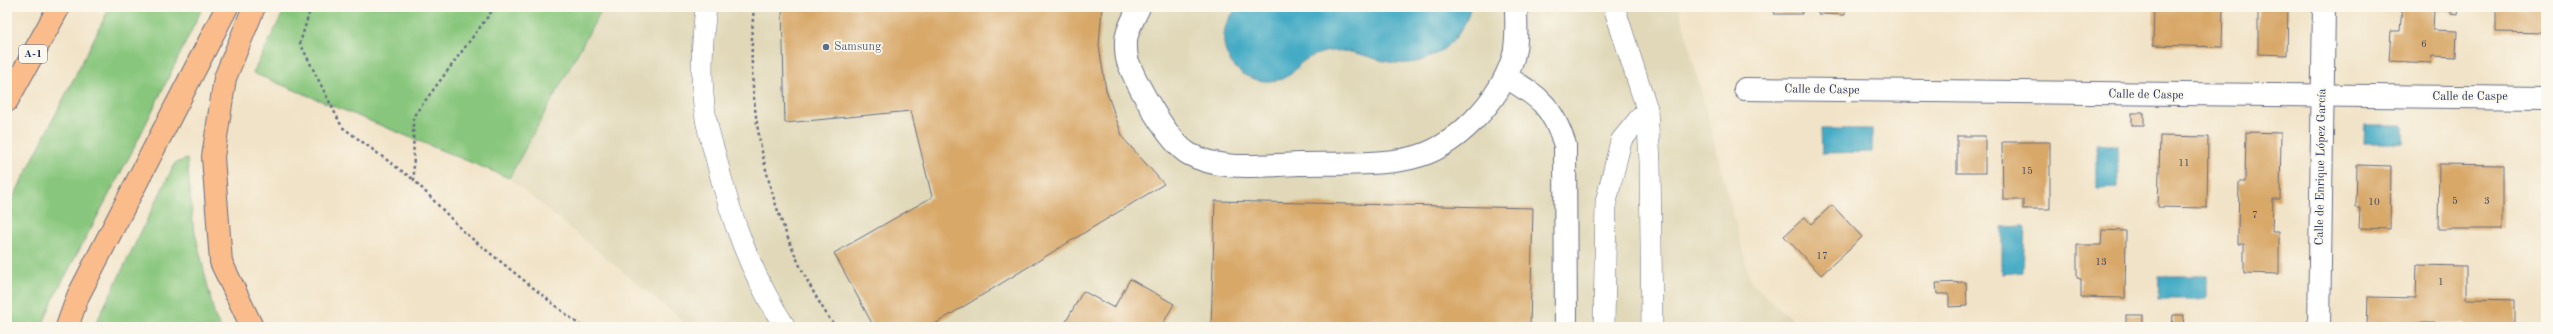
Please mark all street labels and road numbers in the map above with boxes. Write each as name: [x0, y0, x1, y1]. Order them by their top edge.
road number: A-1: [19, 45, 47, 63]
street label: Calle de Caspe: [1784, 83, 1860, 97]
street label: Calle de Caspe: [2108, 88, 2184, 102]
street label: Calle de Enrique López García: [2314, 88, 2328, 246]
street label: Calle de Caspe: [2432, 91, 2508, 103]

